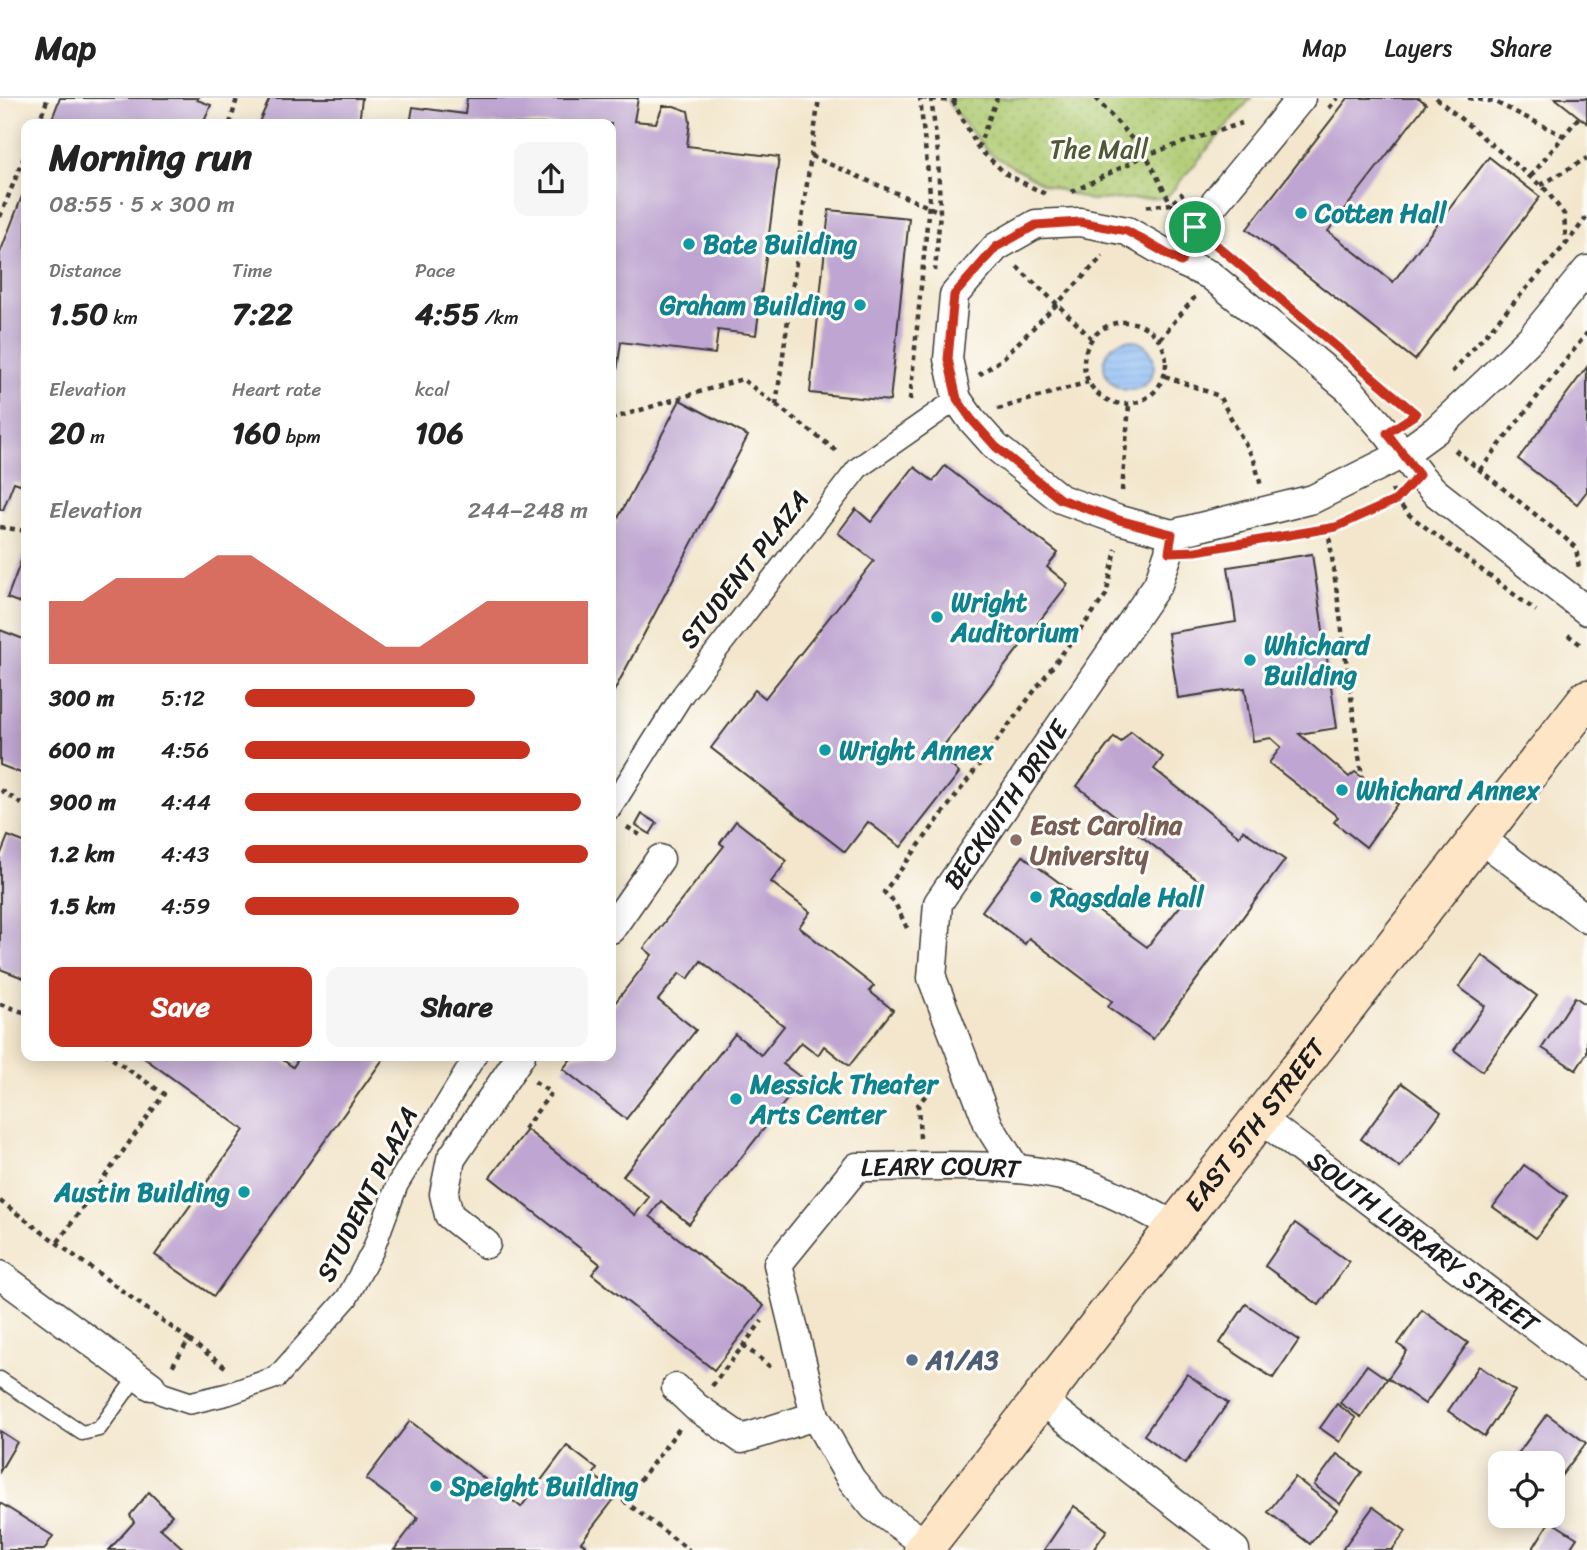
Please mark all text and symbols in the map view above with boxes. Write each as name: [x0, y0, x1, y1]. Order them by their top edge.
text: Map: [35, 19, 96, 77]
text: Map: [1302, 27, 1347, 69]
text: Layers: [1385, 27, 1452, 69]
text: Share: [1490, 27, 1552, 69]
text: Morning run: [49, 124, 252, 191]
park label: The Mall: [1050, 126, 1149, 172]
button: share: [514, 142, 588, 216]
text: 08:55 · 5 × 300 m: [49, 184, 235, 225]
place label: Cotten Hall: [1314, 190, 1448, 236]
pin: [1165, 197, 1225, 257]
marker: Cotten Hall: [1293, 205, 1309, 221]
icon: arrive: [1176, 208, 1214, 246]
place label: Bate Building: [703, 221, 857, 267]
marker: Bate Building: [681, 236, 697, 252]
text: Distance: [49, 254, 121, 287]
text: Time: [232, 254, 272, 287]
text: Pace: [415, 254, 455, 287]
place label: Graham Building: [660, 282, 846, 328]
text: 1.50: [49, 287, 108, 341]
text: 7:22: [232, 287, 293, 341]
text: 4:55: [415, 287, 479, 341]
marker: Graham Building: [852, 297, 868, 313]
text: km: [108, 301, 138, 334]
text: /km: [479, 301, 519, 334]
text: Elevation: [49, 373, 126, 406]
text: Heart rate: [232, 373, 321, 406]
text: kcal: [415, 373, 450, 406]
text: 20: [49, 406, 85, 460]
text: 160: [232, 406, 281, 460]
text: 106: [415, 406, 464, 460]
text: m: [85, 420, 105, 453]
text: bpm: [281, 420, 321, 453]
street label: STUDENT PLAZA: [667, 479, 821, 659]
text: Elevation: [49, 490, 142, 531]
text: 244–248 m: [468, 490, 588, 531]
place label: Wright Auditorium: [950, 579, 1079, 655]
marker: Wright Auditorium: [929, 609, 945, 625]
place label: Whichard Building: [1264, 622, 1371, 698]
marker: Whichard Building: [1242, 652, 1258, 668]
text: 300 m: [49, 678, 114, 719]
text: 5:12: [161, 678, 205, 719]
street label: BECKWITH DRIVE: [931, 709, 1082, 899]
place label: Wright Annex: [839, 727, 994, 773]
text: 600 m: [49, 730, 115, 771]
text: 4:56: [161, 730, 209, 771]
marker: Wright Annex: [817, 742, 833, 758]
place label: Whichard Annex: [1356, 767, 1540, 813]
text: 900 m: [49, 782, 116, 823]
text: 4:44: [161, 782, 211, 823]
marker: Whichard Annex: [1334, 782, 1350, 798]
place label: East Carolina University: [1030, 802, 1183, 878]
marker: East Carolina University: [1008, 832, 1024, 848]
text: 1.2 km: [49, 834, 115, 875]
text: 4:43: [161, 834, 209, 875]
place label: Ragsdale Hall: [1049, 874, 1205, 920]
text: 1.5 km: [49, 886, 116, 927]
text: 4:59: [161, 886, 211, 927]
marker: Ragsdale Hall: [1028, 889, 1044, 905]
button: Save: [49, 967, 312, 1047]
button: Share: [326, 967, 588, 1047]
street label: EAST 5TH STREET: [1172, 1026, 1339, 1222]
place label: Messick Theater Arts Center: [749, 1061, 940, 1137]
marker: Messick Theater Arts Center: [728, 1091, 744, 1107]
street label: STUDENT PLAZA: [303, 1098, 431, 1290]
street label: SOUTH LIBRARY STREET: [1297, 1139, 1551, 1346]
street label: LEARY COURT: [860, 1143, 1024, 1192]
place label: Austin Building: [54, 1169, 230, 1215]
marker: Austin Building: [236, 1184, 252, 1200]
place label: A1/A3: [925, 1337, 999, 1383]
marker: A1/A3: [904, 1352, 920, 1368]
map controls: [1488, 1451, 1565, 1528]
button: locate: [1488, 1451, 1565, 1528]
place label: Speight Building: [449, 1463, 638, 1509]
marker: Speight Building: [428, 1478, 444, 1494]

